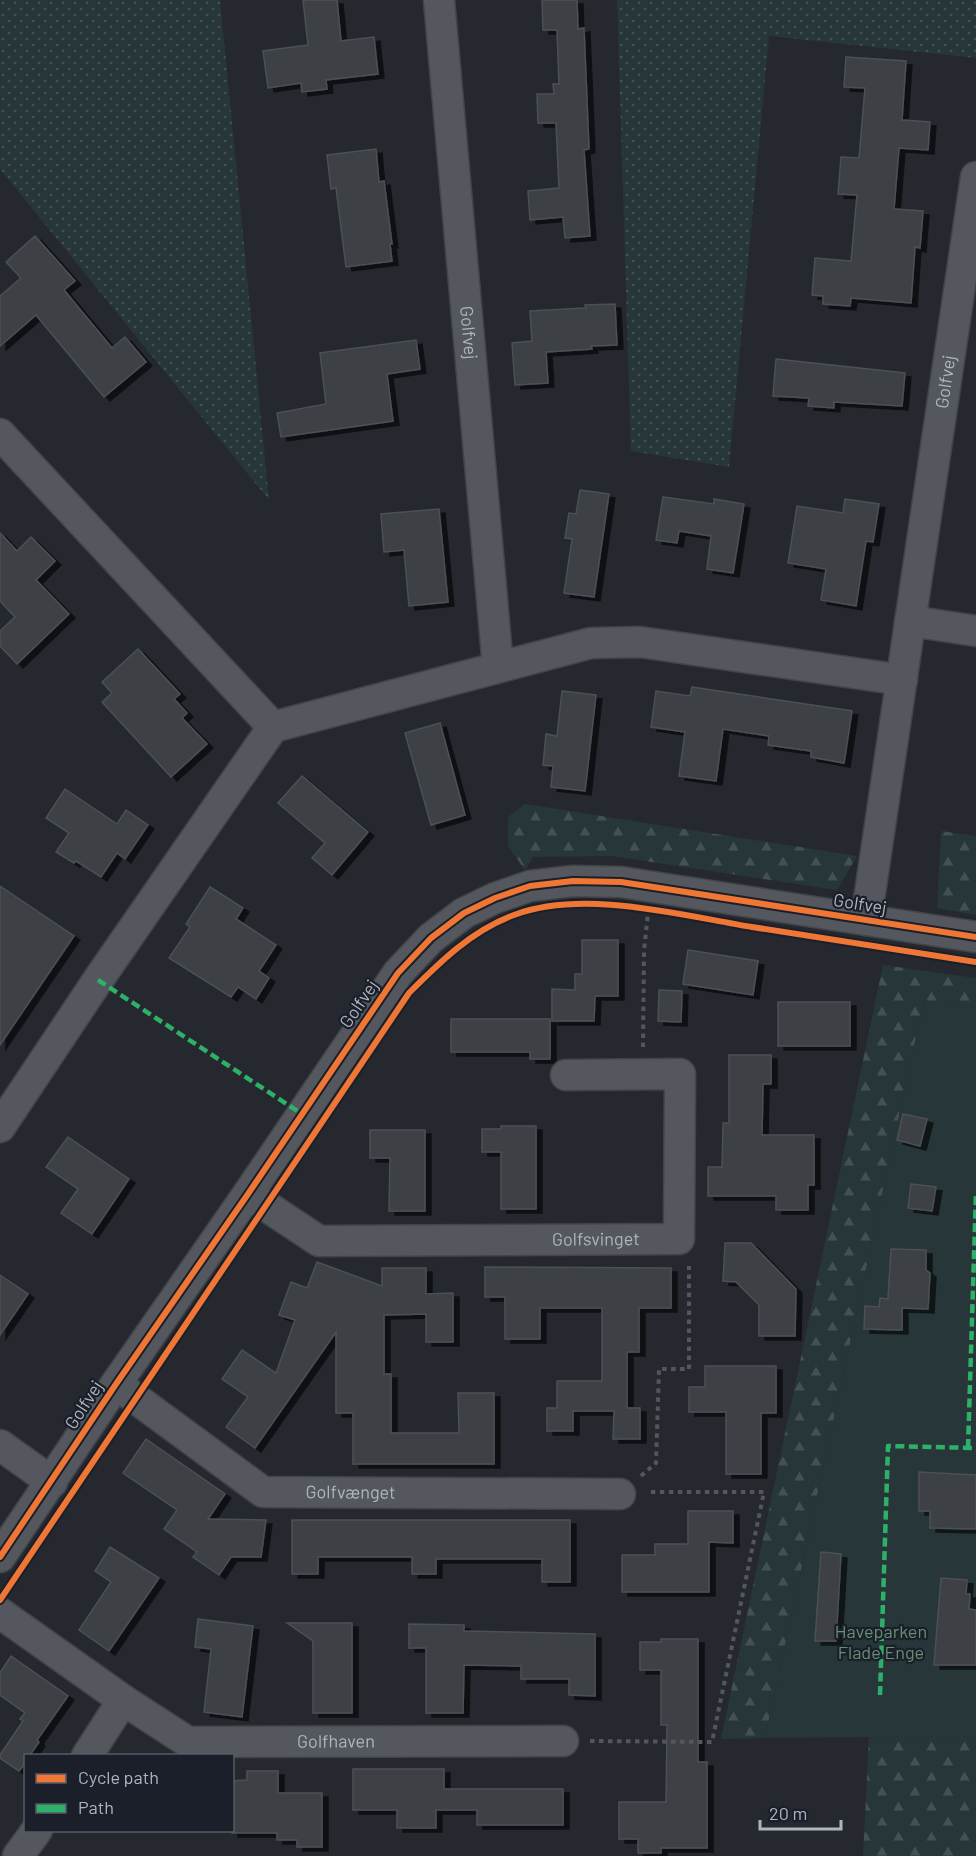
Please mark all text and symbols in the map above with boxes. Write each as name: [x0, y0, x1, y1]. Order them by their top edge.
street label: Golfvej: [456, 305, 483, 360]
street label: Golfvej: [930, 354, 959, 410]
street label: Golfvej: [832, 888, 888, 918]
street label: Golfvej: [334, 975, 382, 1032]
street label: Golfsvinget: [552, 1227, 640, 1250]
street label: Golfvej: [59, 1376, 107, 1433]
street label: Golfvænget: [305, 1480, 396, 1503]
park label: Haveparken Flade Enge: [835, 1620, 927, 1663]
street label: Golfhaven: [297, 1730, 375, 1752]
legend: [24, 1754, 234, 1832]
text: Cycle path: [78, 1766, 159, 1788]
scale bar: [760, 1793, 841, 1831]
text: Path: [78, 1796, 114, 1818]
text: 20 m: [769, 1802, 807, 1824]

